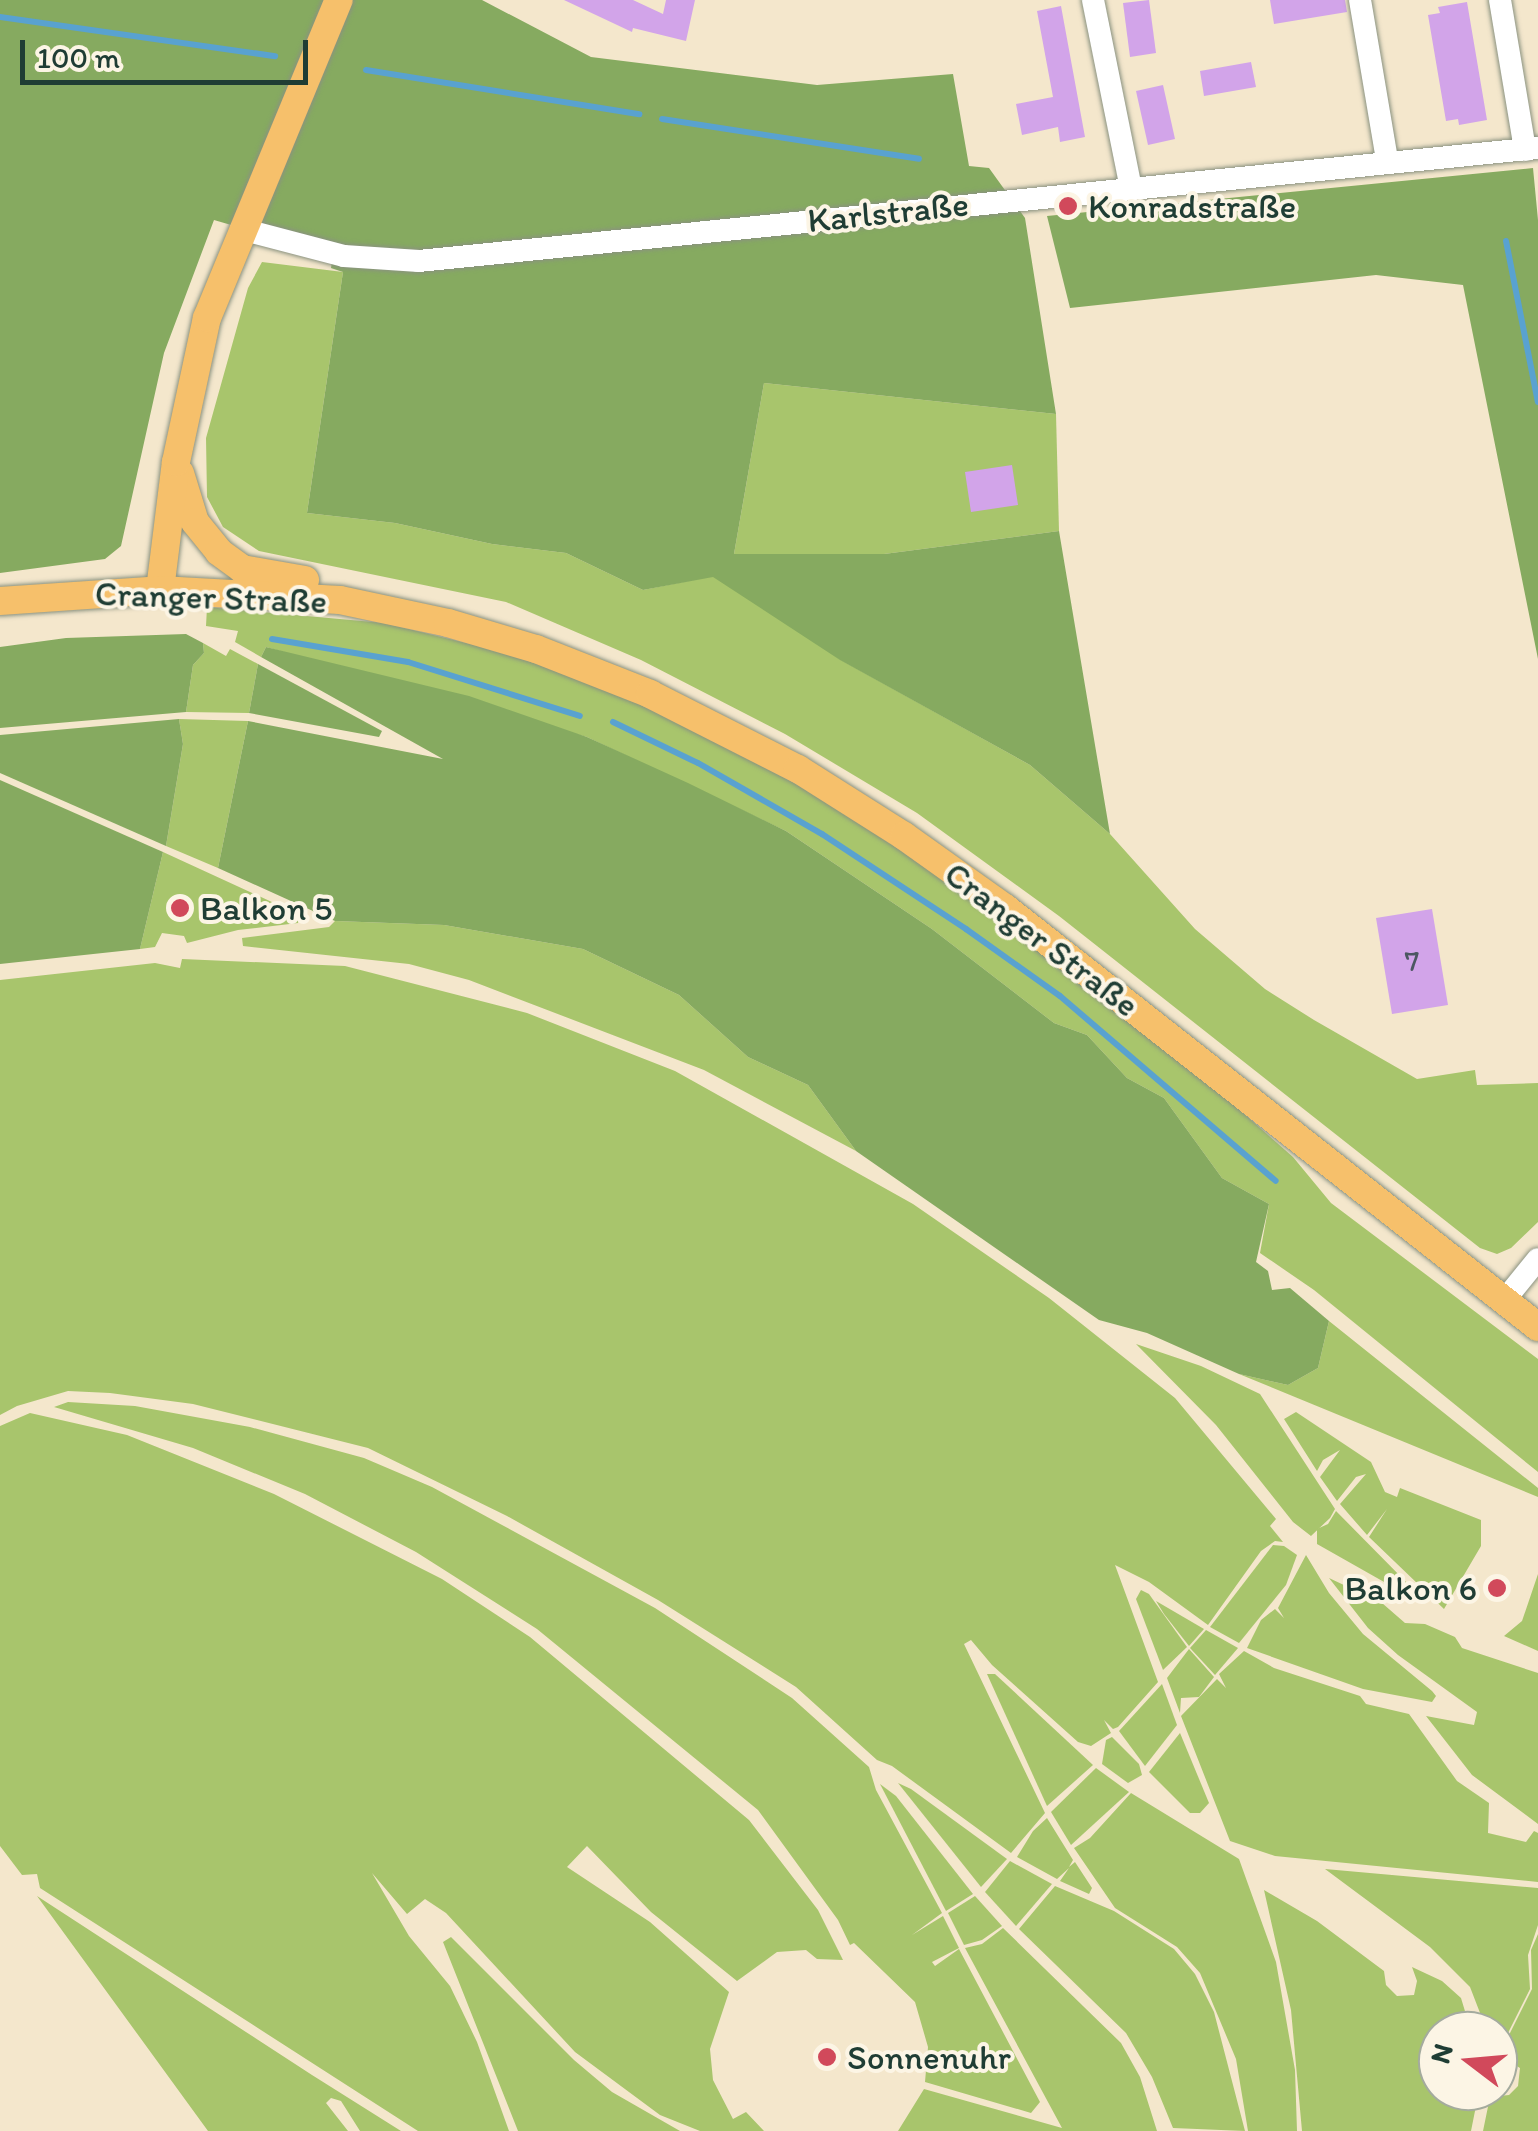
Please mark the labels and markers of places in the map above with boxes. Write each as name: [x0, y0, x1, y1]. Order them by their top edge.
place label: Konradstraße: [1088, 185, 1296, 227]
marker: Konradstraße: [1057, 195, 1079, 217]
place label: Balkon 5: [200, 887, 332, 929]
marker: Balkon 5: [169, 897, 191, 919]
place label: Balkon 6: [1344, 1567, 1477, 1609]
marker: Balkon 6: [1486, 1577, 1508, 1599]
place label: Sonnenuhr: [847, 2036, 1011, 2078]
marker: Sonnenuhr: [816, 2046, 838, 2068]

